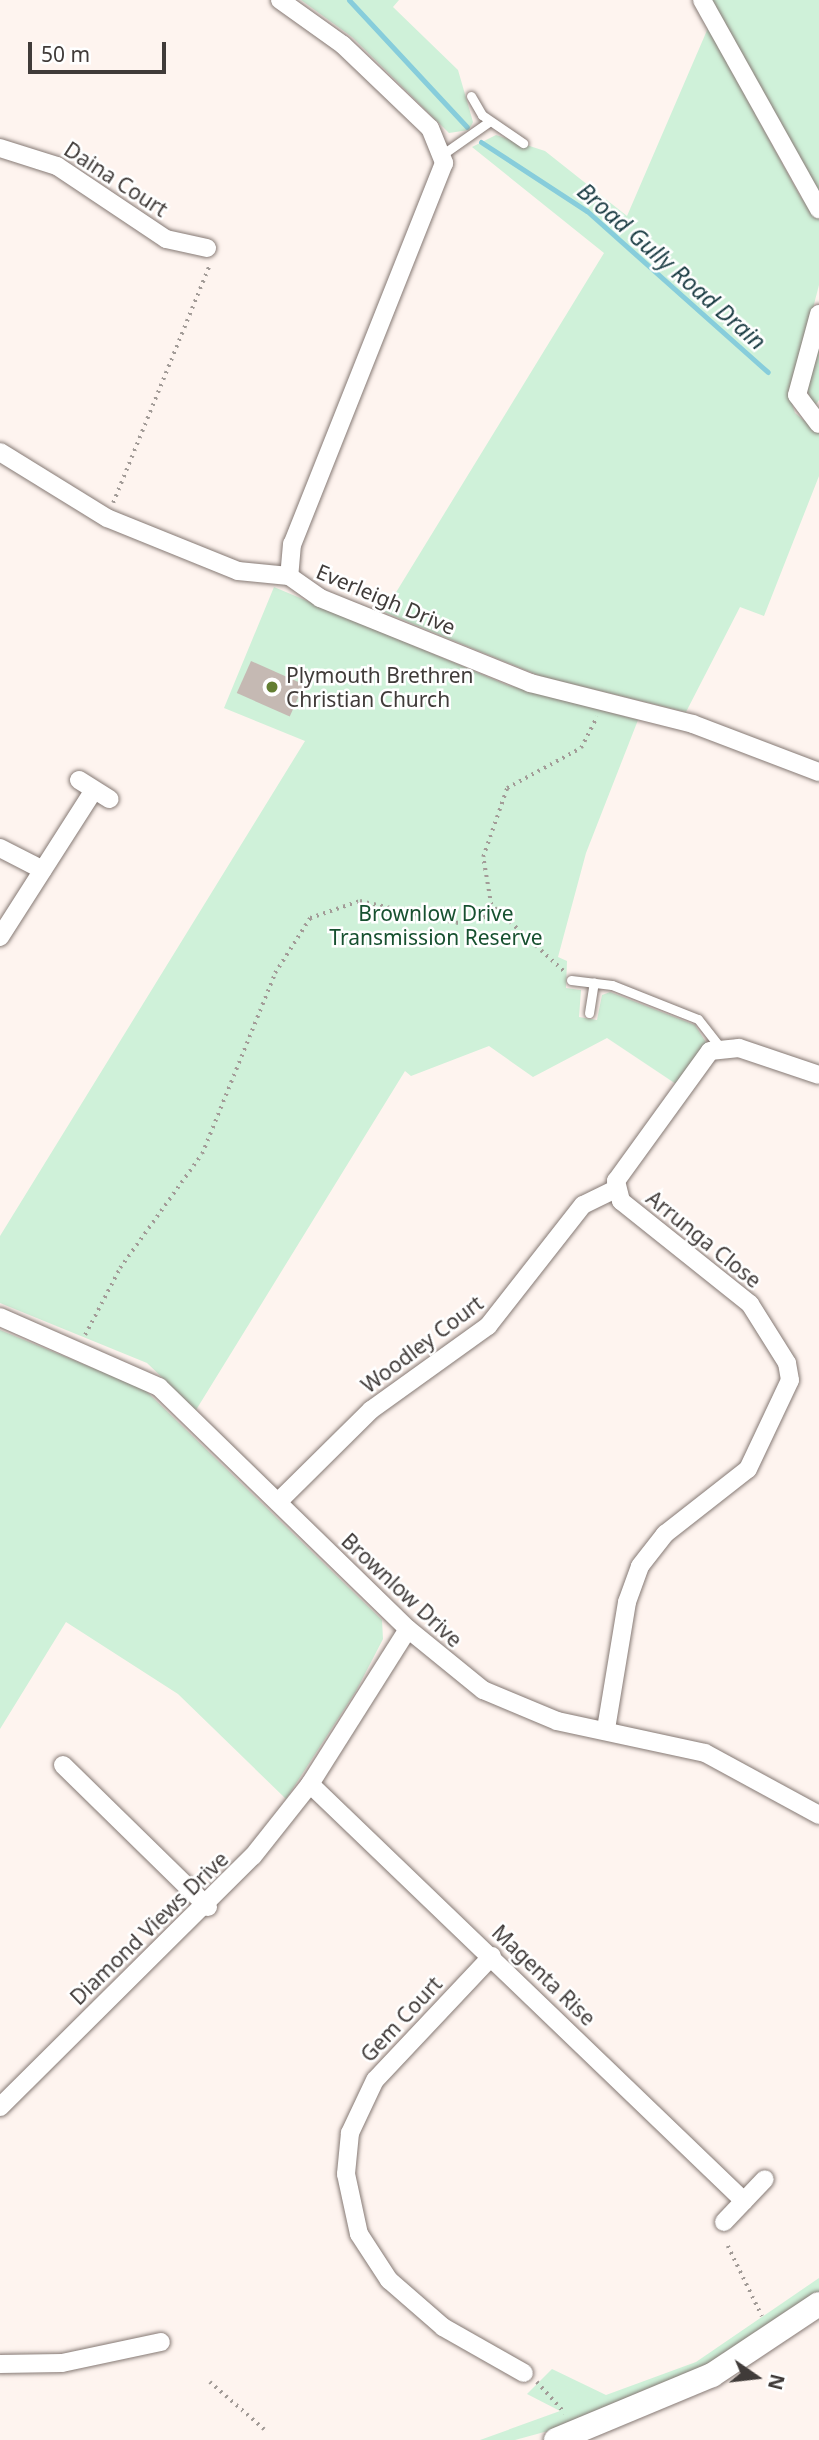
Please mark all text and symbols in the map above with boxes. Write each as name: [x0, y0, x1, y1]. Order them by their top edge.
scale bar: [32, 28, 170, 72]
text: 50 m: [41, 40, 90, 68]
street label: Daina Court: [60, 136, 172, 222]
water label: Broad Gully Road Drain: [572, 177, 772, 355]
street label: Everleigh Drive: [313, 558, 459, 640]
place label: Plymouth Brethren Christian Church: [286, 662, 474, 712]
marker: Plymouth Brethren Christian Church: [264, 679, 280, 695]
park label: Brownlow Drive Transmission Reserve: [329, 900, 543, 950]
street label: Arrunga Close: [642, 1185, 766, 1293]
street label: Woodley Court: [356, 1290, 488, 1398]
street label: Brownlow Drive: [337, 1528, 467, 1652]
street label: Diamond Views Drive: [65, 1846, 233, 2010]
street label: Magenta Rise: [487, 1919, 601, 2031]
street label: Gem Court: [355, 1971, 447, 2067]
north arrow: [721, 2342, 791, 2412]
text: N: [762, 2371, 791, 2393]

